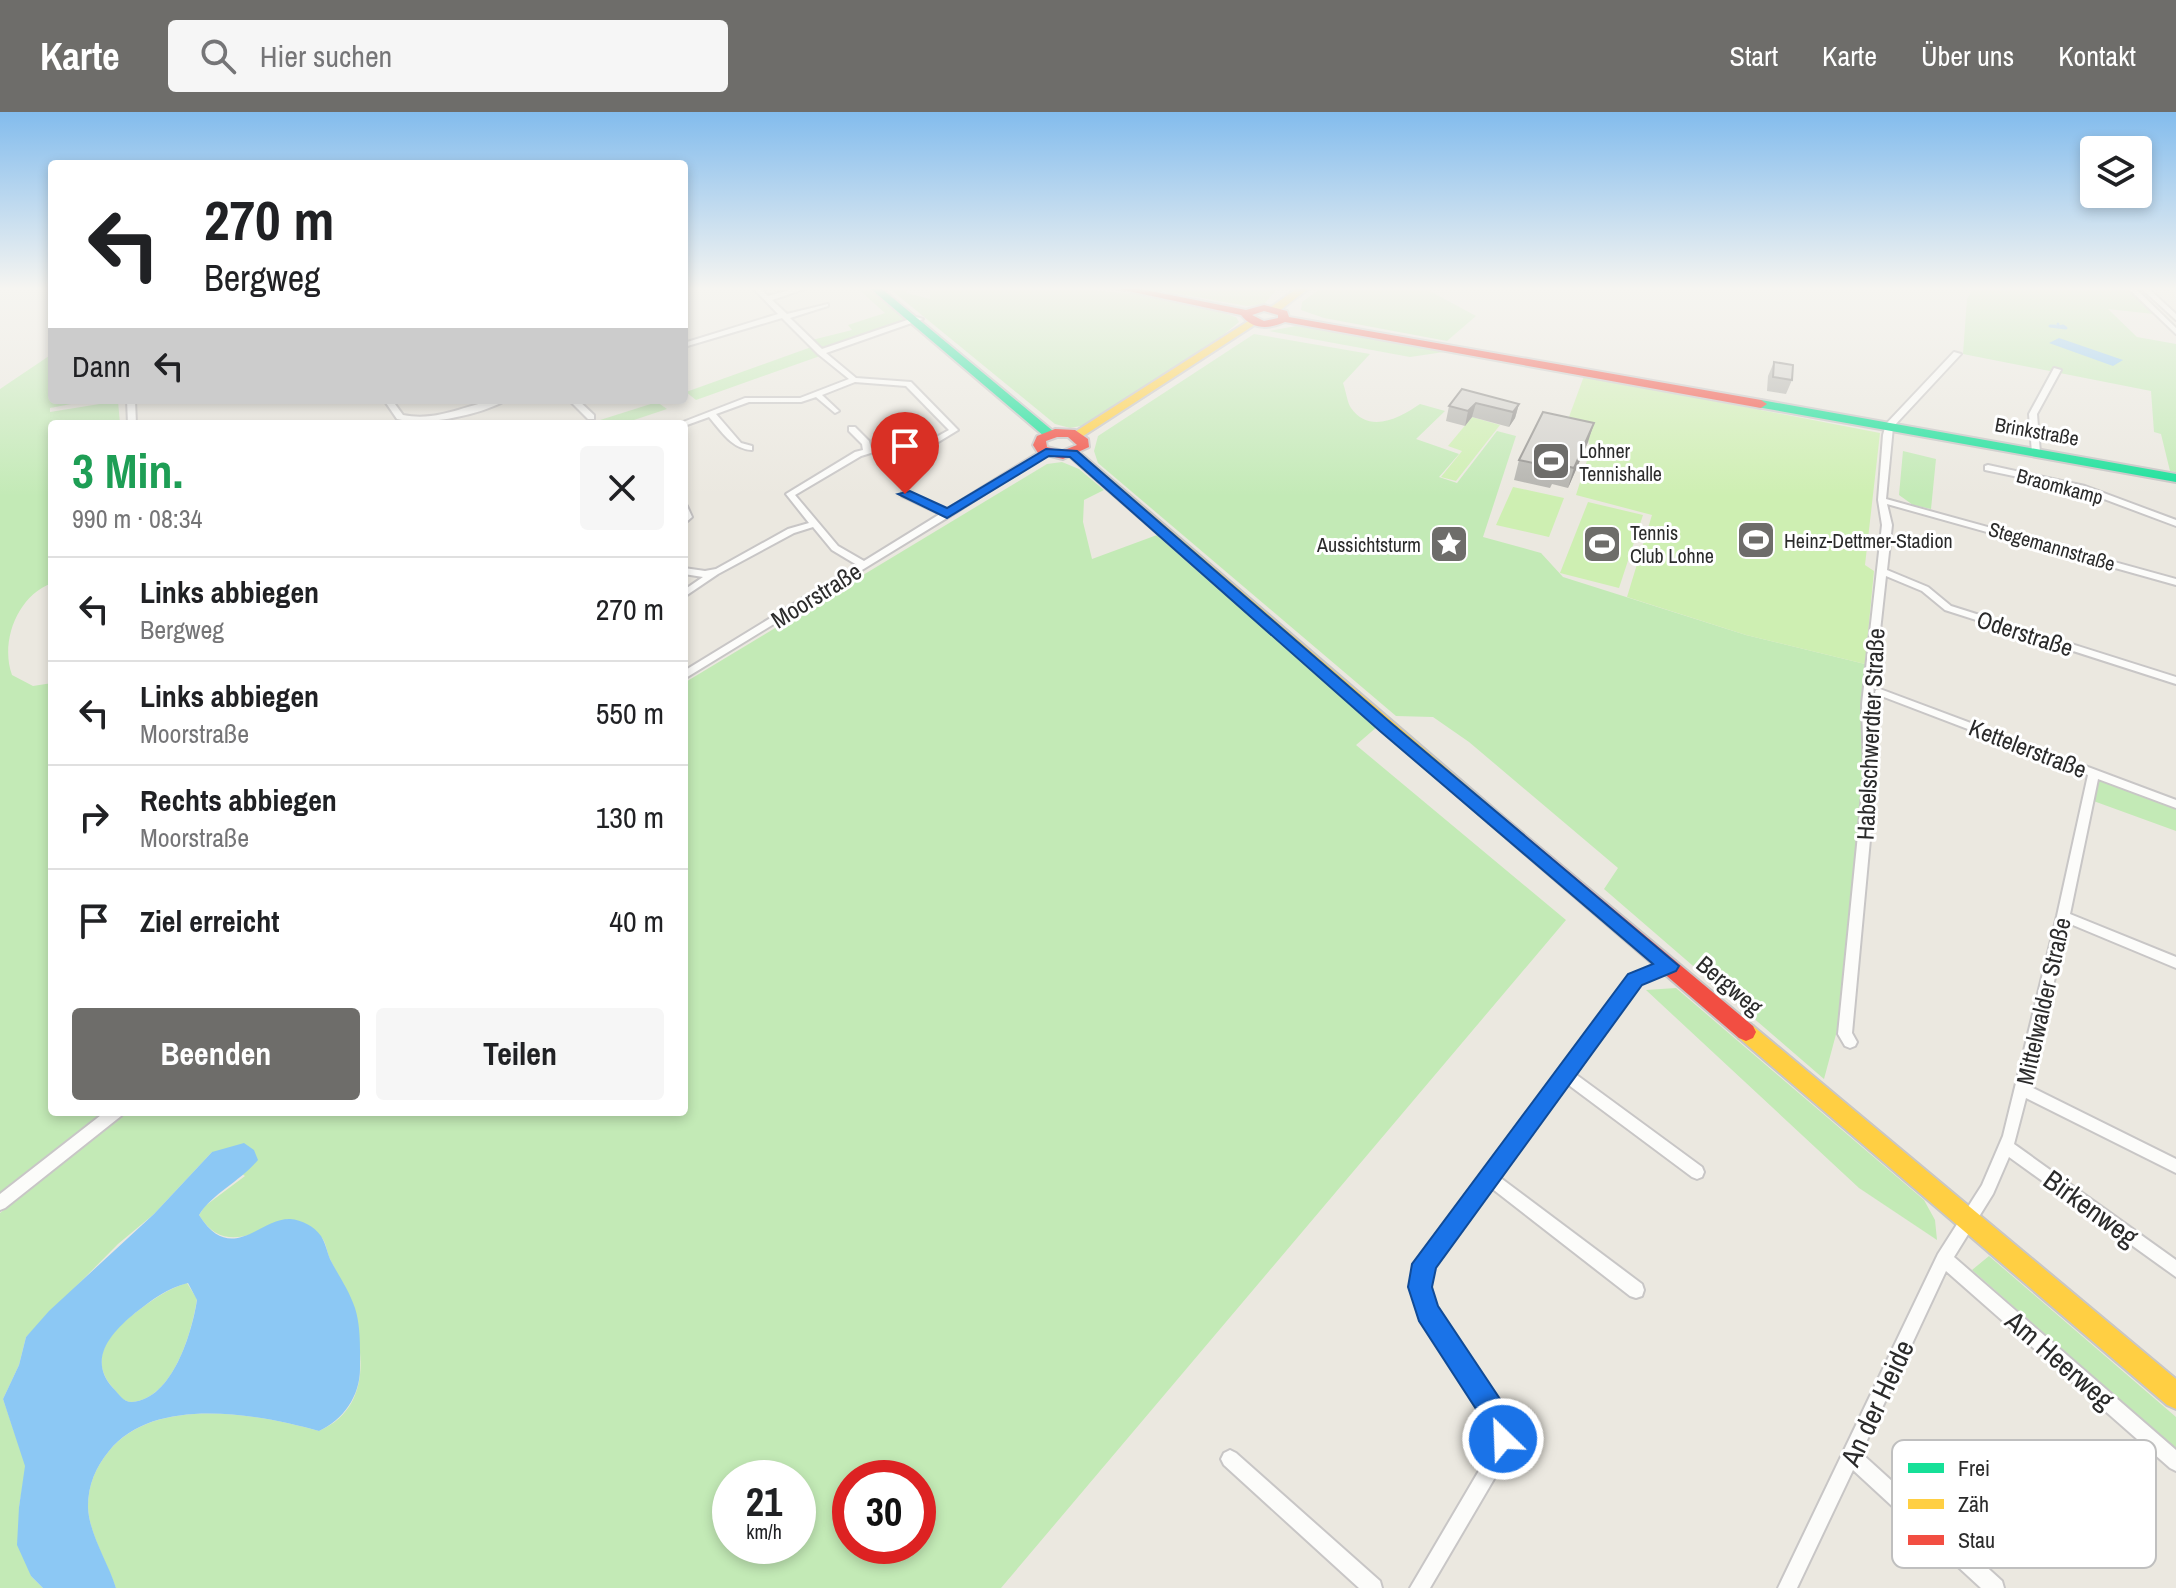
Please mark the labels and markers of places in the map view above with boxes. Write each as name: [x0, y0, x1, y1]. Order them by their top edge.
pin: [871, 412, 939, 494]
place label: Lohner Tennishalle: [1579, 437, 1662, 487]
sports icon: Lohner Tennishalle: [1530, 440, 1572, 482]
place label: Tennis Club Lohne: [1630, 519, 1714, 569]
sports icon: Heinz-Dettmer-Stadion: [1735, 519, 1777, 561]
place icon: Aussichtsturm: [1428, 523, 1470, 565]
sports icon: Tennis Club Lohne: [1581, 523, 1623, 565]
place label: Heinz-Dettmer-Stadion: [1784, 527, 1953, 554]
place label: Aussichtsturm: [1316, 531, 1421, 558]

